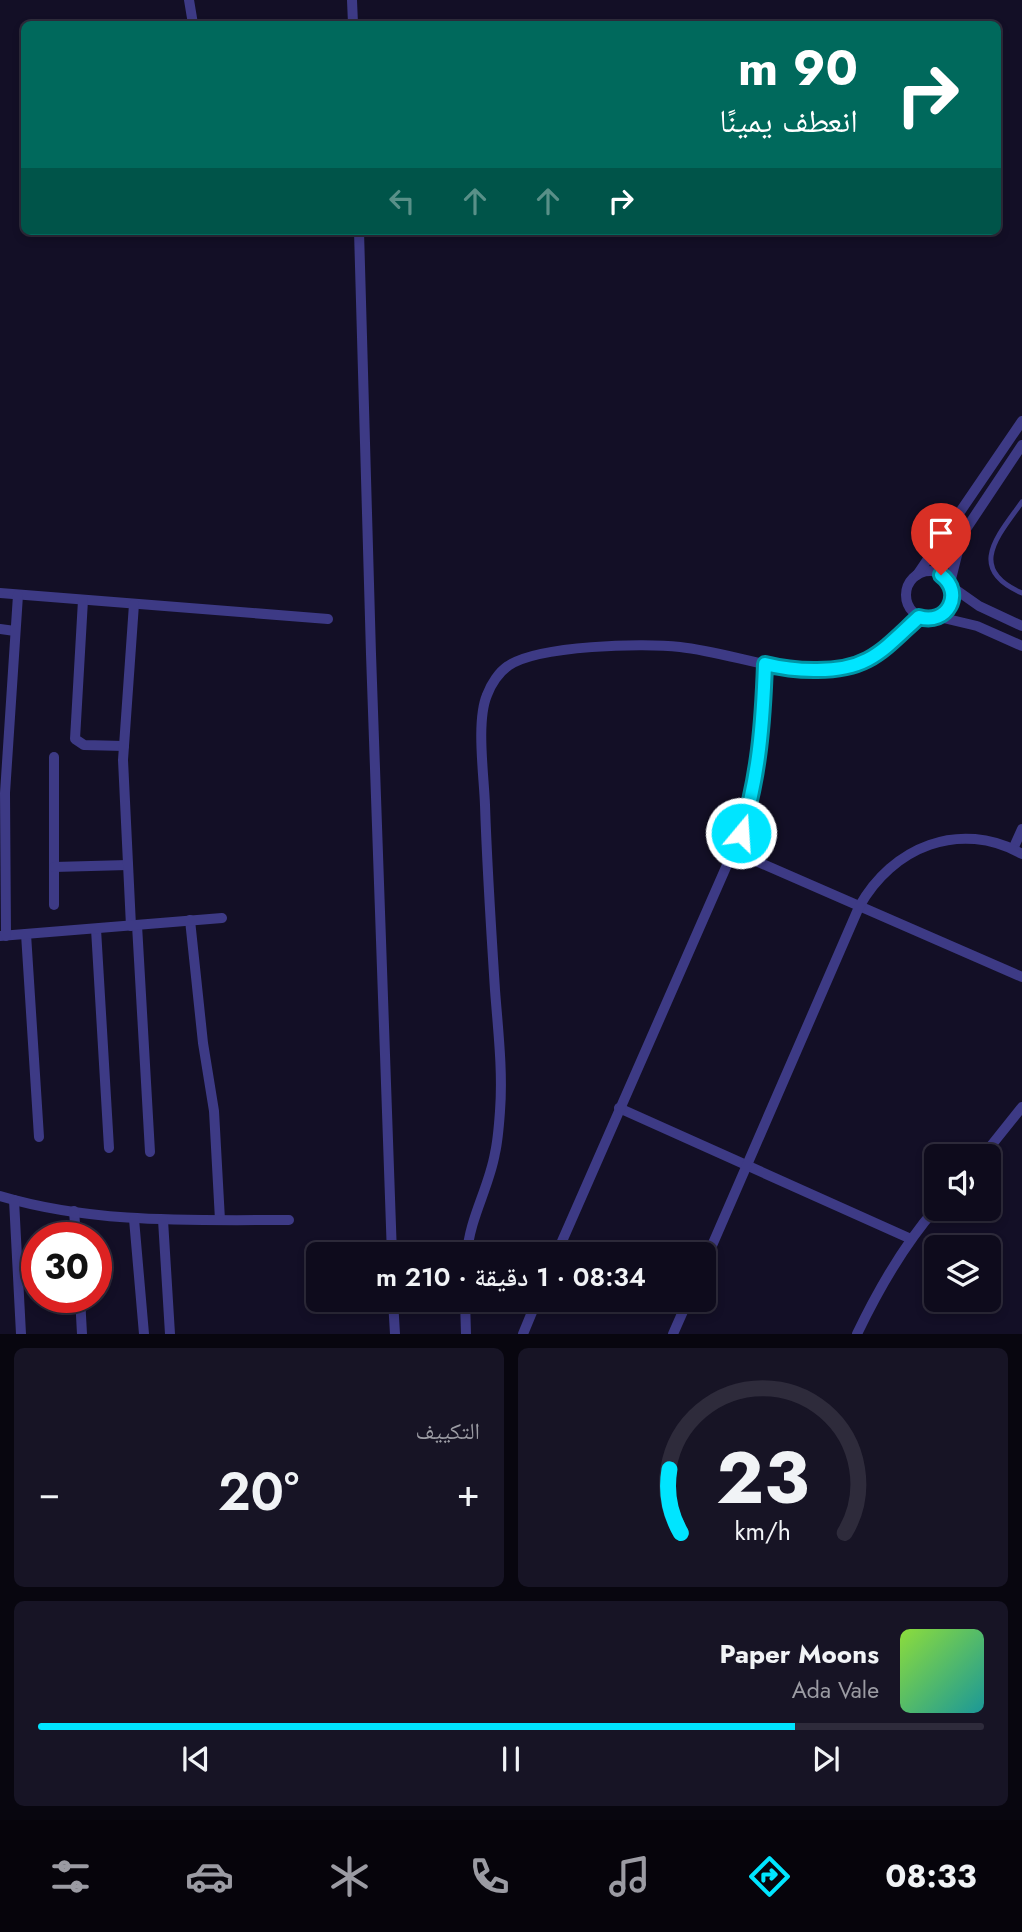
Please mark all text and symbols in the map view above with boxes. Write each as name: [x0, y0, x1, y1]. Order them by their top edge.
text: 90 m: [738, 33, 858, 103]
icon: right: [882, 49, 973, 140]
text: انعطف يمينًا: [719, 98, 858, 144]
icon: left: [383, 182, 421, 220]
icon: ahead: [456, 182, 494, 220]
icon: ahead: [529, 182, 567, 220]
icon: right: [602, 182, 640, 220]
pin: [911, 503, 971, 575]
icon: arrive: [922, 514, 960, 552]
position arrow: [704, 796, 778, 870]
map controls: [924, 1144, 1001, 1312]
button: sound: [924, 1144, 1001, 1221]
speed limit sign: 30: [21, 1222, 112, 1313]
button: layers: [924, 1235, 1001, 1312]
text: 08:34 · 1 دقيقة · 210 m: [376, 1258, 646, 1296]
text: التكييف: [415, 1414, 480, 1448]
text: 23: [717, 1426, 809, 1531]
text: 20°: [218, 1454, 299, 1530]
text: −: [38, 1465, 60, 1520]
text: +: [457, 1465, 480, 1520]
text: km/h: [735, 1513, 791, 1549]
text: Paper Moons: [719, 1635, 879, 1673]
text: Ada Vale: [792, 1673, 879, 1707]
icon: previous: [177, 1740, 215, 1778]
icon: pause: [492, 1740, 530, 1778]
icon: next: [807, 1740, 845, 1778]
icon: filters: [46, 1852, 95, 1901]
icon: car: [185, 1852, 234, 1901]
icon: climate: [325, 1852, 374, 1901]
icon: phone: [465, 1852, 514, 1901]
icon: music: [605, 1852, 654, 1901]
icon: directions: [745, 1852, 794, 1901]
text: 08:33: [885, 1853, 977, 1899]

